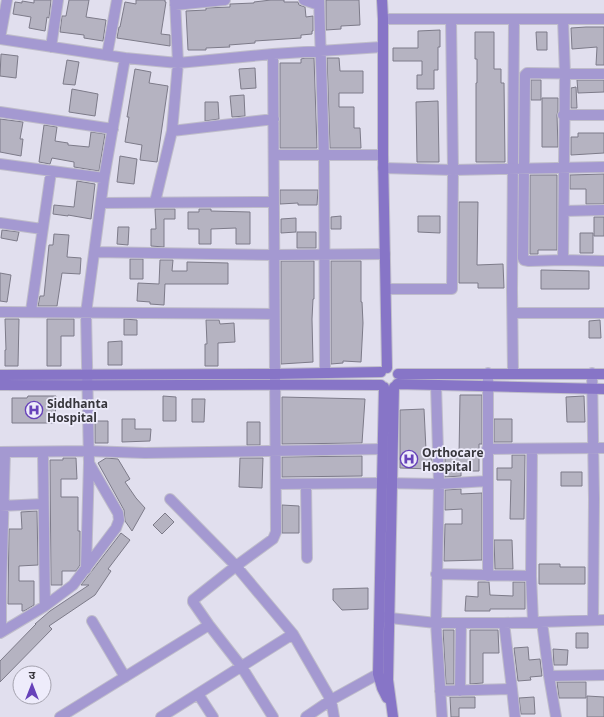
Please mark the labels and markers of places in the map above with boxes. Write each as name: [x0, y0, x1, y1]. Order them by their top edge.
place label: Siddhanta Hospital: [47, 395, 108, 426]
hospital icon: Siddhanta Hospital: [24, 400, 44, 420]
place label: Orthocare Hospital: [422, 444, 483, 475]
hospital icon: Orthocare Hospital: [399, 449, 419, 469]

